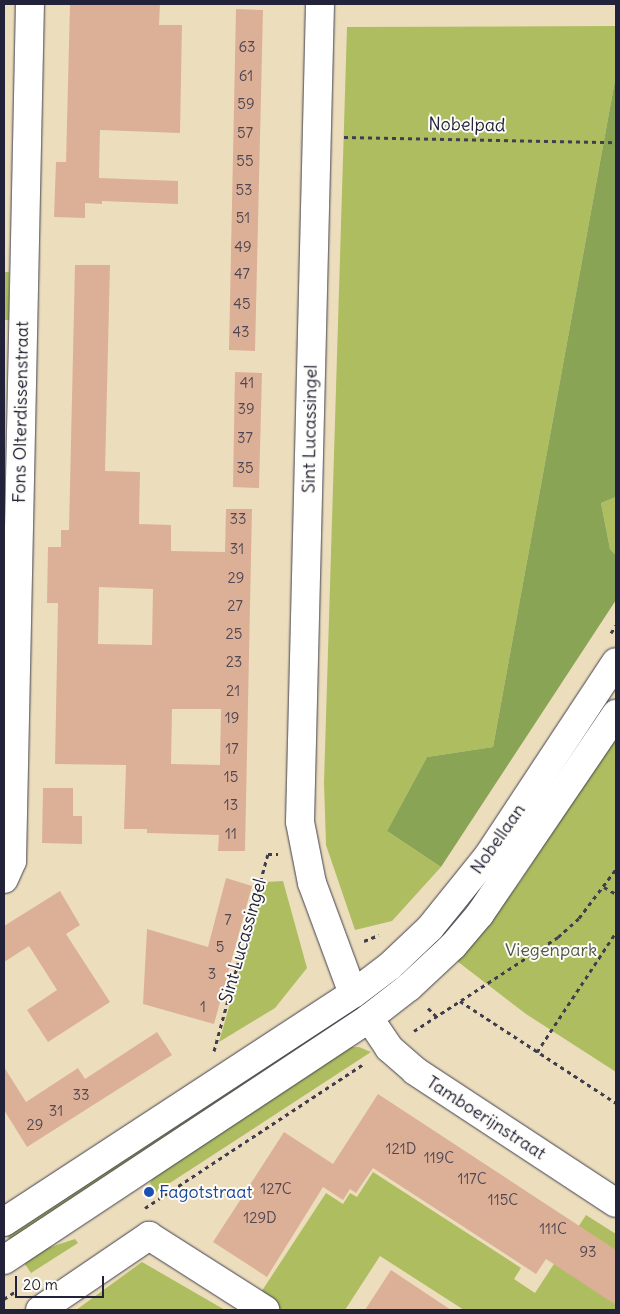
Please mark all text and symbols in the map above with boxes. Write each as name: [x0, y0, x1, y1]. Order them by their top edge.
house number: 63: [238, 38, 256, 56]
house number: 61: [239, 67, 253, 85]
house number: 59: [237, 95, 255, 113]
street label: Nobelpad: [428, 114, 506, 136]
house number: 57: [237, 124, 253, 142]
house number: 55: [236, 152, 254, 170]
house number: 53: [235, 181, 253, 199]
house number: 51: [236, 209, 250, 227]
house number: 49: [234, 238, 252, 256]
house number: 47: [234, 265, 250, 283]
house number: 45: [233, 295, 251, 313]
street label: Fons Olterdissenstraat: [9, 321, 33, 503]
house number: 43: [232, 323, 250, 341]
street label: Sint Lucassingel: [298, 365, 322, 493]
house number: 41: [240, 374, 254, 392]
house number: 39: [237, 400, 255, 418]
house number: 37: [237, 429, 253, 447]
house number: 35: [236, 459, 254, 477]
house number: 33: [229, 510, 247, 528]
house number: 31: [230, 540, 244, 558]
house number: 29: [228, 569, 244, 587]
house number: 27: [227, 597, 243, 615]
house number: 25: [226, 625, 242, 643]
house number: 23: [226, 653, 242, 671]
house number: 21: [226, 682, 240, 700]
house number: 19: [225, 709, 239, 727]
house number: 17: [225, 740, 239, 758]
house number: 15: [224, 768, 238, 786]
house number: 13: [224, 796, 238, 814]
street label: Nobellaan: [466, 800, 530, 878]
house number: 11: [225, 825, 237, 843]
street label: Sint Lucassingel: [215, 876, 271, 1006]
house number: 7: [224, 911, 232, 929]
house number: 5: [216, 938, 224, 956]
park label: Viegenpark: [505, 939, 597, 961]
house number: 3: [208, 965, 216, 983]
house number: 1: [200, 998, 206, 1016]
street label: Tamboerijnstraat: [422, 1071, 550, 1165]
house number: 33: [72, 1086, 90, 1104]
house number: 31: [49, 1102, 63, 1120]
house number: 29: [27, 1116, 43, 1134]
house number: 121D: [386, 1140, 416, 1158]
house number: 119C: [424, 1149, 454, 1167]
house number: 117C: [457, 1170, 487, 1188]
house number: 127C: [260, 1180, 292, 1198]
place label: Fagotstraat: [159, 1181, 253, 1203]
marker: Fagotstraat: [143, 1186, 155, 1198]
house number: 115C: [488, 1191, 518, 1209]
house number: 129D: [243, 1209, 277, 1227]
house number: 111C: [539, 1220, 567, 1238]
house number: 93: [579, 1243, 597, 1261]
scale bar: [18, 1266, 106, 1298]
text: 20 m: [23, 1275, 58, 1294]

